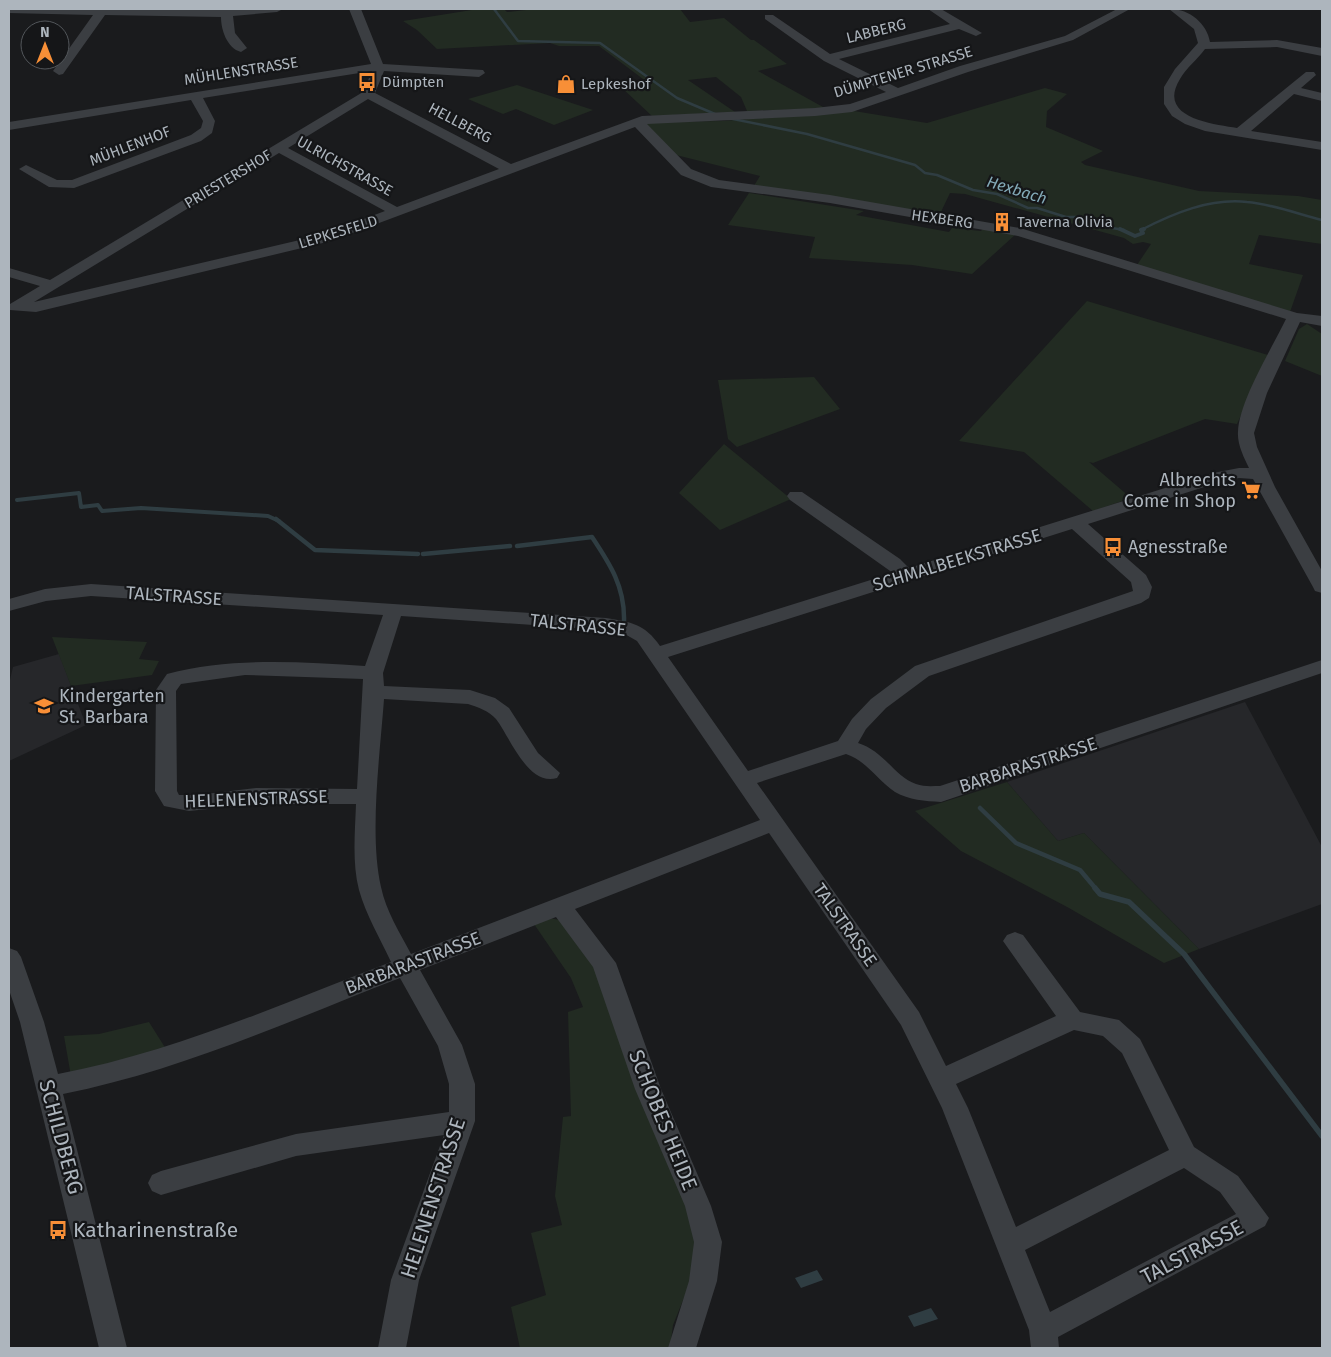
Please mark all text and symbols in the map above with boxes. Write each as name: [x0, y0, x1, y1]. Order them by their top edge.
street label: LABBERG: [844, 15, 908, 47]
north arrow: [20, 20, 70, 70]
text: N: [40, 24, 50, 41]
street label: DÜMPTENER STRASSE: [831, 42, 975, 102]
street label: MÜHLENSTRASSE: [183, 53, 299, 89]
bus stop icon: Dümpten: [356, 71, 378, 93]
place label: Dümpten: [382, 73, 444, 91]
shop icon: Lepkeshof: [555, 73, 577, 95]
place label: Lepkeshof: [581, 75, 651, 93]
street label: HELLBERG: [425, 99, 495, 147]
street label: MÜHLENHOF: [87, 122, 173, 170]
street label: ULRICHSTRASSE: [294, 132, 396, 200]
street label: PRIESTERSHOF: [181, 146, 275, 212]
water label: Hexbach: [985, 172, 1049, 208]
street label: HEXBERG: [910, 206, 974, 232]
street label: LEPKESFELD: [296, 211, 380, 253]
building icon: Taverna Olivia: [991, 211, 1013, 233]
place label: Taverna Olivia: [1017, 213, 1113, 231]
place label: Albrechts Come in Shop: [1124, 469, 1236, 512]
supermarket icon: Albrechts Come in Shop: [1240, 479, 1262, 501]
street label: SCHMALBEEKSTRASSE: [870, 524, 1044, 596]
bus stop icon: Agnesstraße: [1102, 536, 1124, 558]
place label: Agnesstraße: [1128, 536, 1228, 558]
street label: TALSTRASSE: [125, 582, 223, 610]
street label: TALSTRASSE: [529, 609, 627, 641]
place label: Kindergarten St. Barbara: [59, 685, 165, 728]
school or university icon: Kindergarten St. Barbara: [33, 695, 55, 717]
street label: BARBARASTRASSE: [956, 732, 1100, 798]
street label: HELENENSTRASSE: [184, 786, 328, 812]
street label: TALSTRASSE: [808, 879, 882, 971]
street label: BARBARASTRASSE: [342, 927, 484, 999]
street label: SCHOBES HEIDE: [623, 1046, 703, 1194]
street label: SCHILDBERG: [33, 1077, 89, 1197]
street label: HELENENSTRASSE: [395, 1114, 471, 1282]
street label: TALSTRASSE: [1136, 1214, 1248, 1290]
place label: Katharinenstraße: [73, 1217, 238, 1243]
bus stop icon: Katharinenstraße: [47, 1219, 69, 1241]

